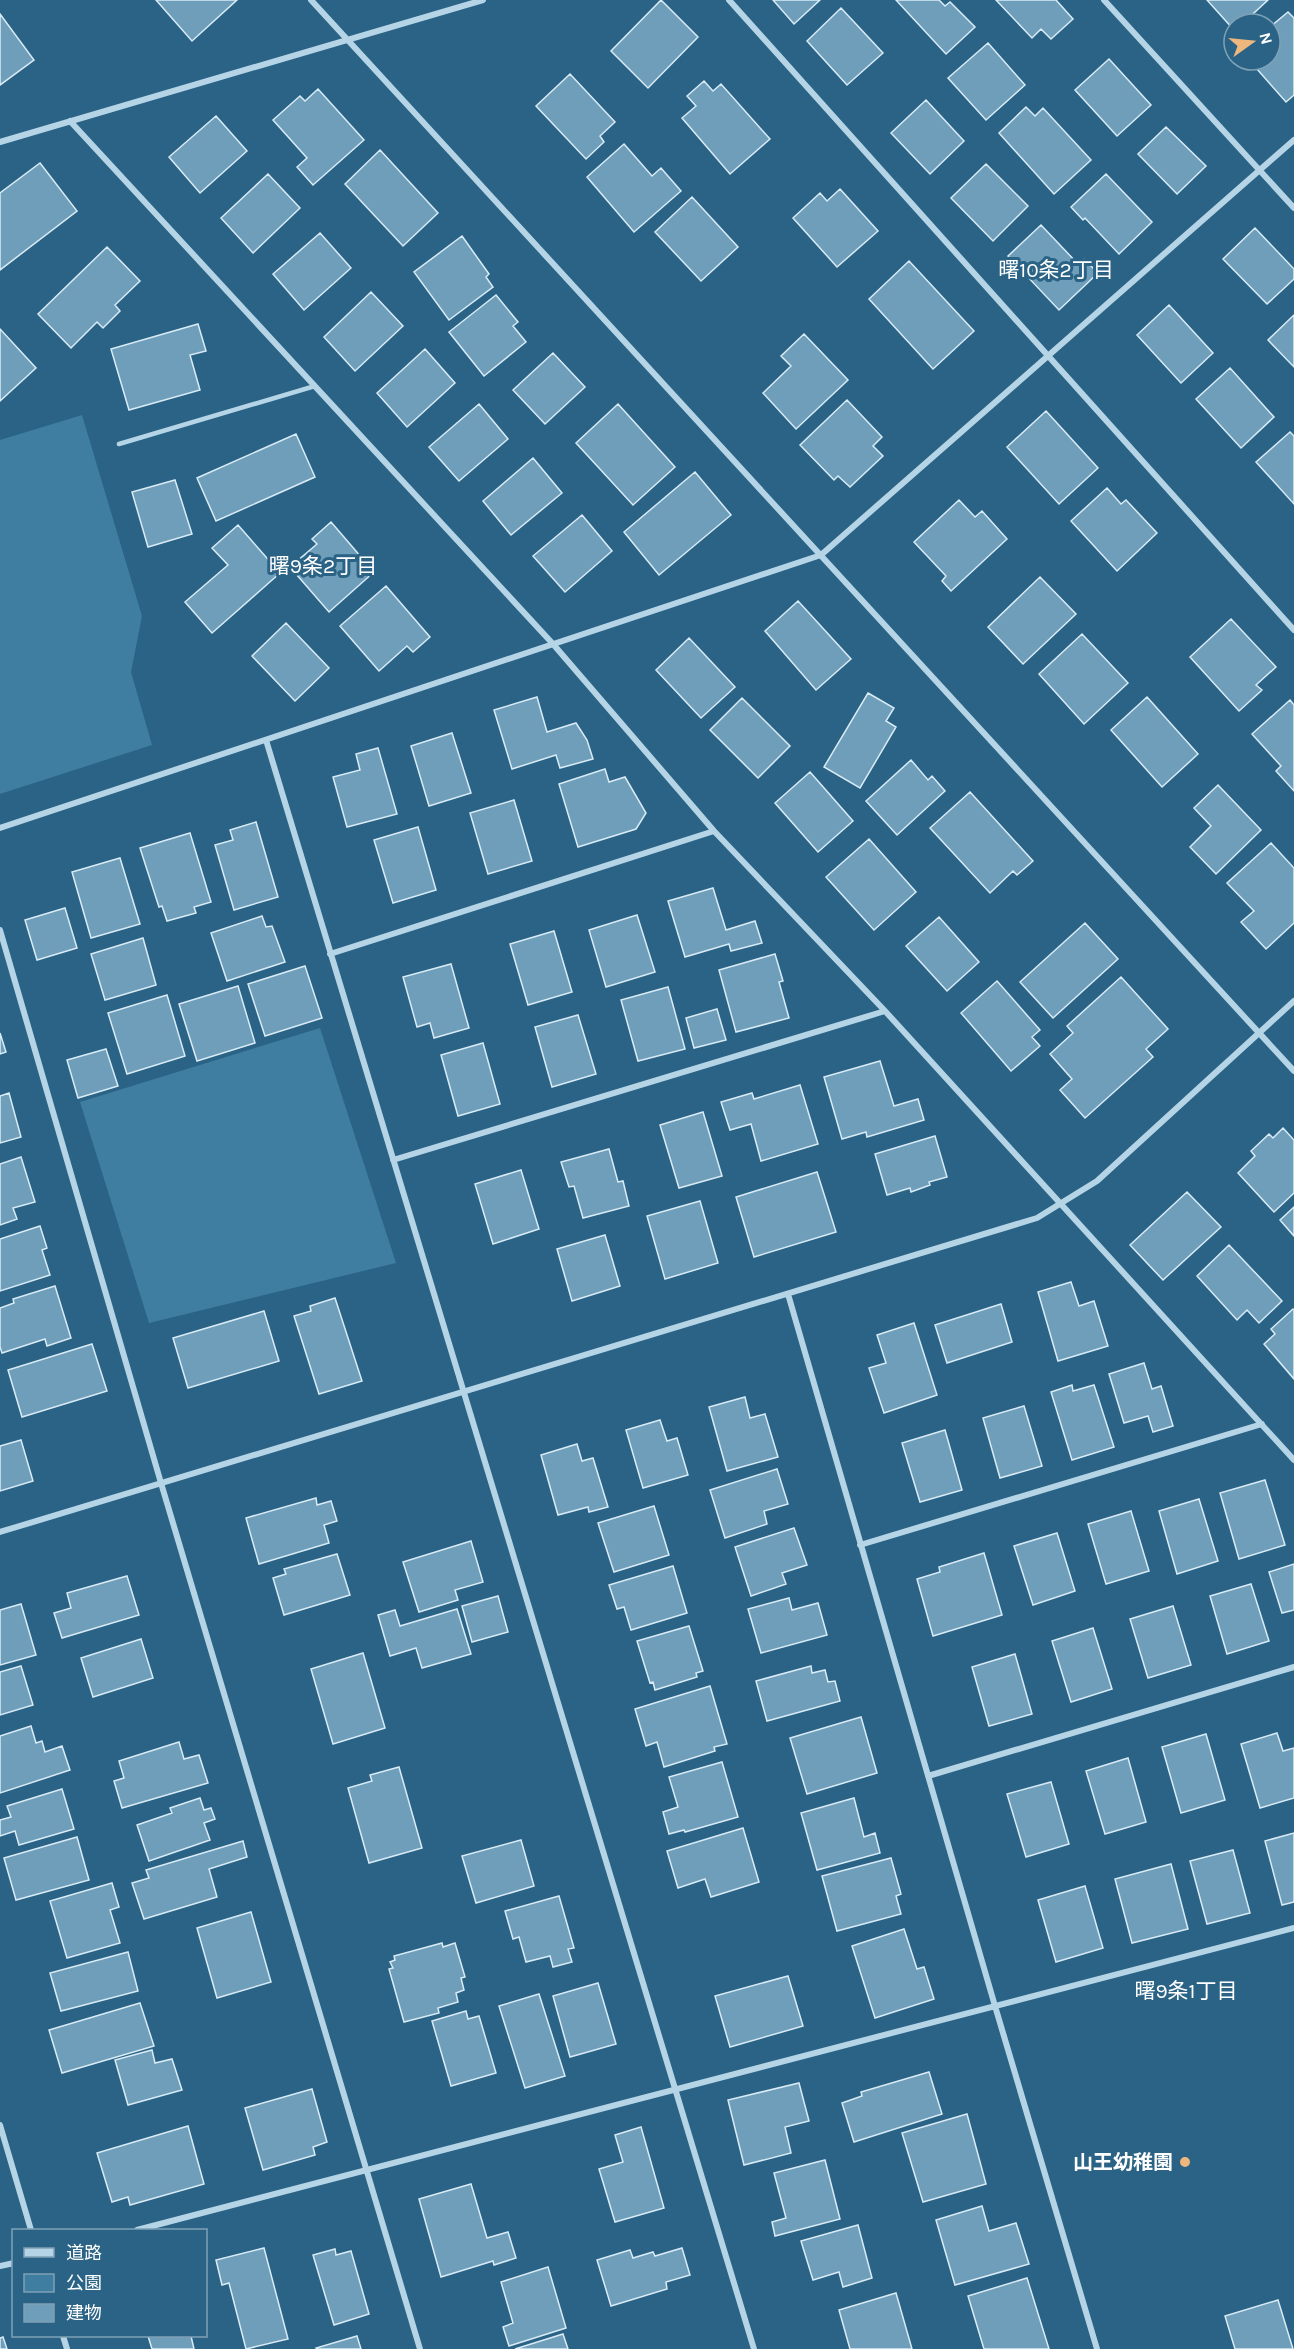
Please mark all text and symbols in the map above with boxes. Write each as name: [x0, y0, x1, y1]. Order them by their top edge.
north arrow: [1222, 12, 1282, 72]
text: N: [1255, 30, 1277, 46]
district label: 曙10条2丁目: [998, 258, 1114, 282]
district label: 曙9条2丁目: [269, 554, 377, 578]
district label: 曙9条1丁目: [1134, 1979, 1238, 2003]
place label: 山王幼稚園: [1073, 2151, 1173, 2174]
marker: 山王幼稚園: [1178, 2155, 1192, 2169]
legend: [12, 2229, 207, 2337]
text: 道路: [66, 2242, 102, 2264]
text: 公園: [66, 2272, 102, 2294]
text: 建物: [66, 2302, 102, 2324]

